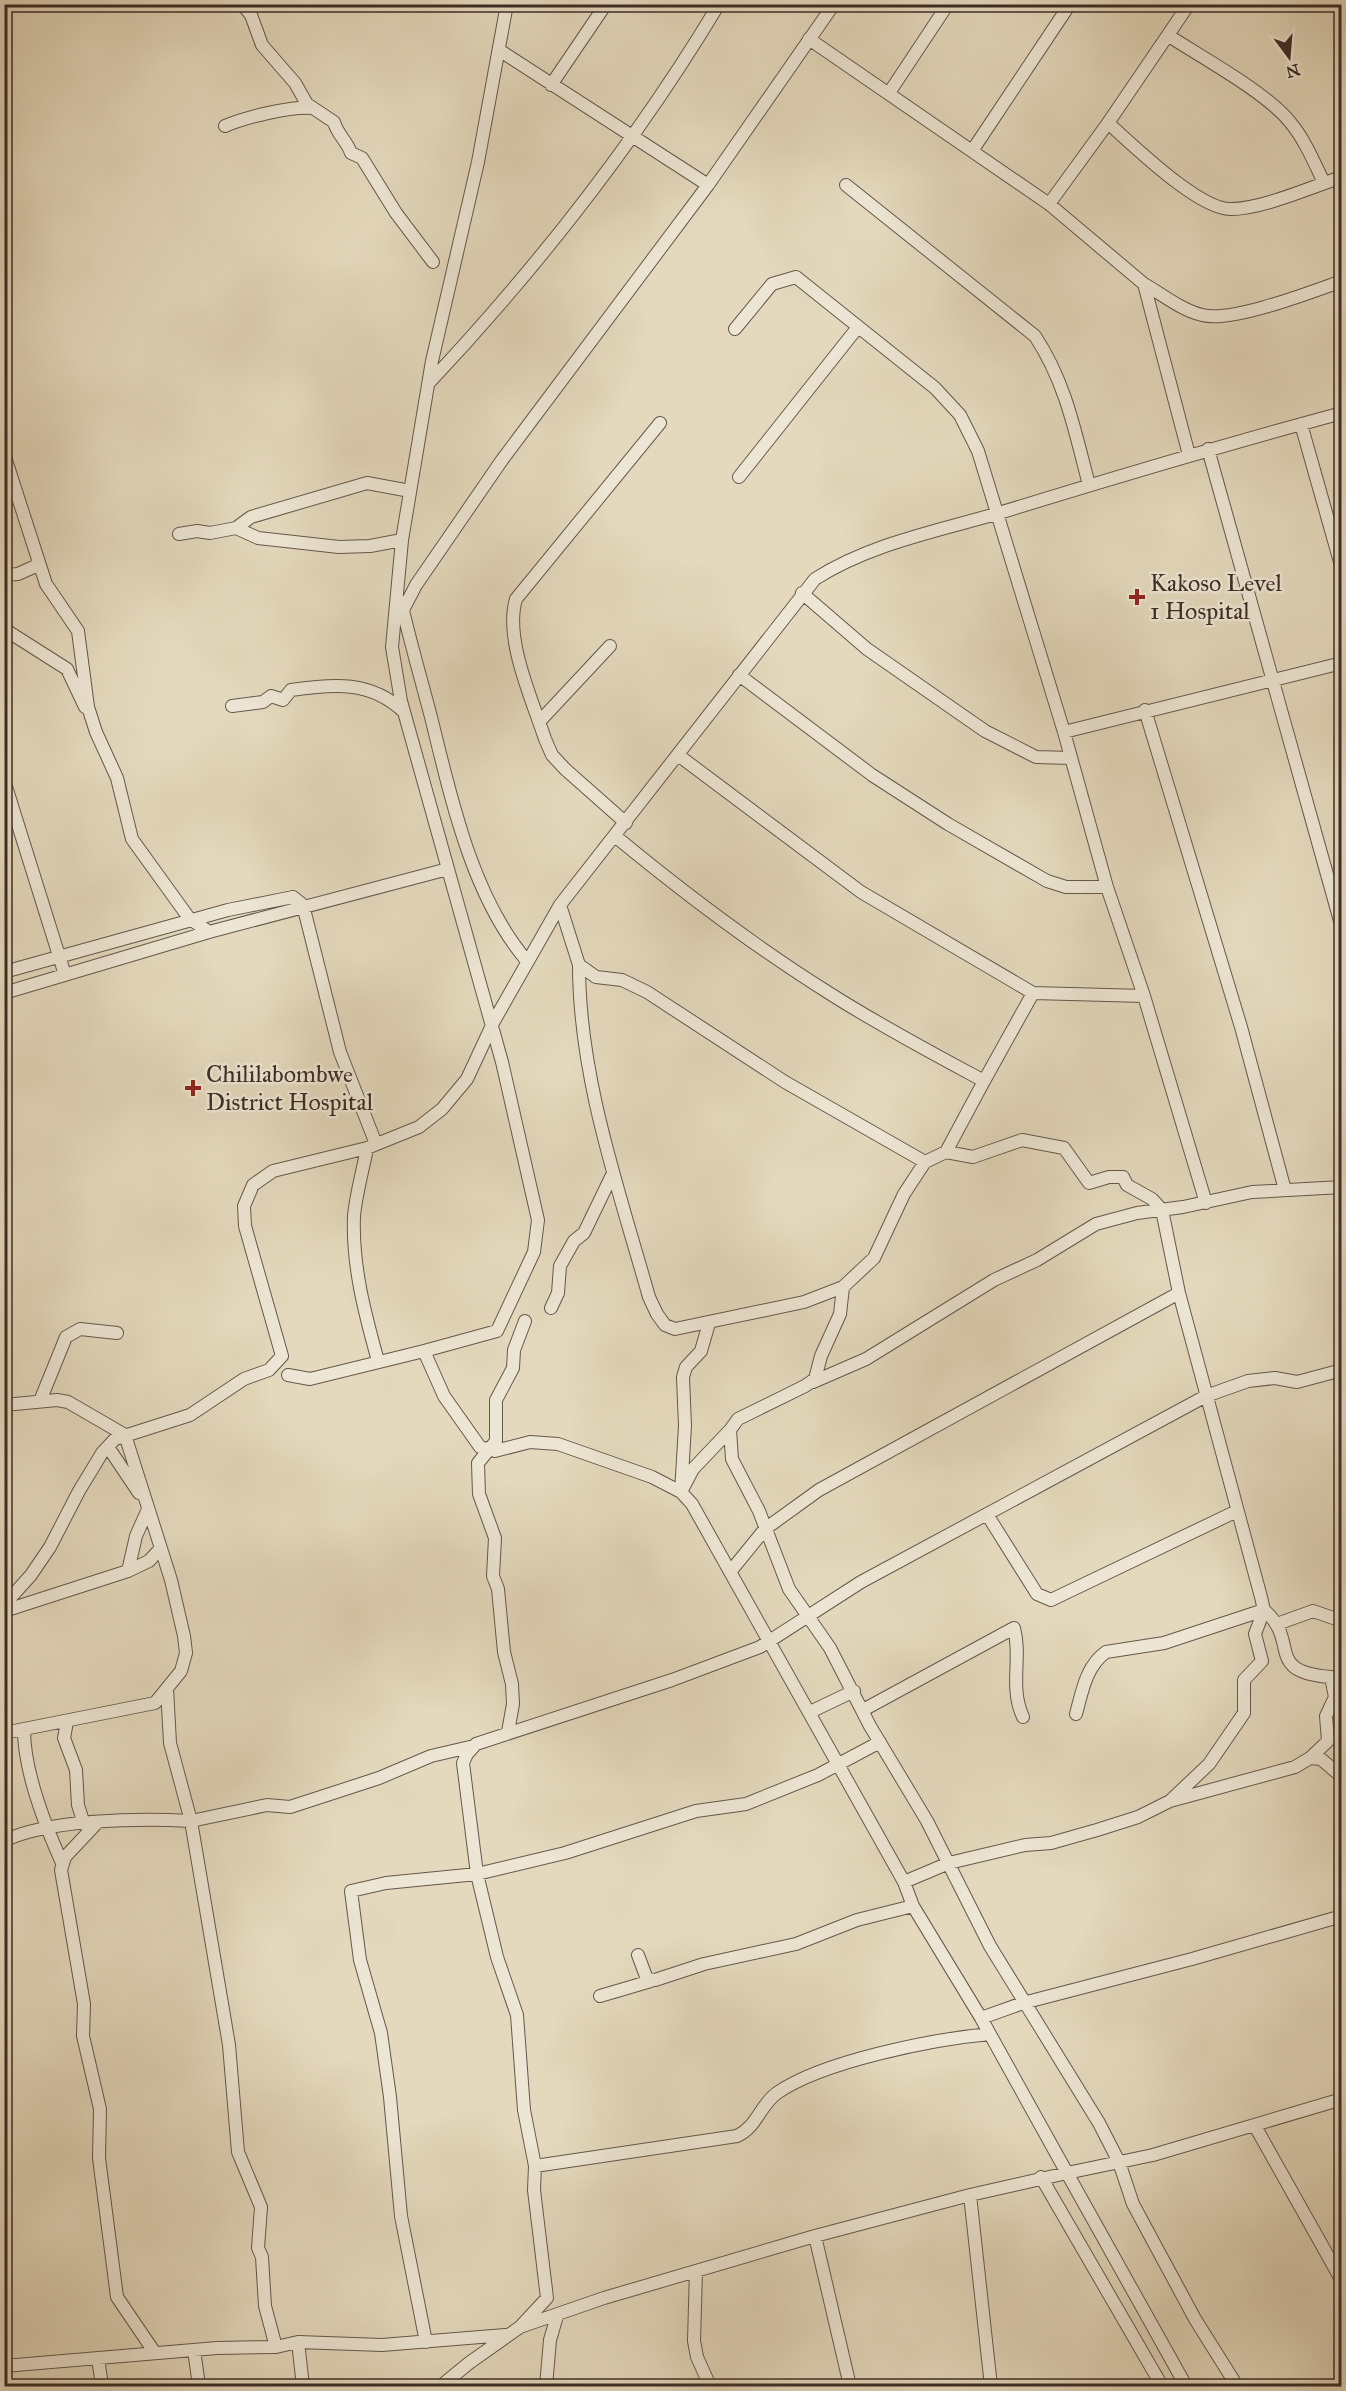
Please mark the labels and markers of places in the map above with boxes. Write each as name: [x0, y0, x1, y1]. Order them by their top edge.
place label: Kakoso Level 1 Hospital: [1150, 568, 1282, 626]
marker: Kakoso Level 1 Hospital: [1128, 588, 1146, 606]
place label: Chililabombwe District Hospital: [206, 1059, 374, 1117]
marker: Chililabombwe District Hospital: [184, 1079, 202, 1097]

